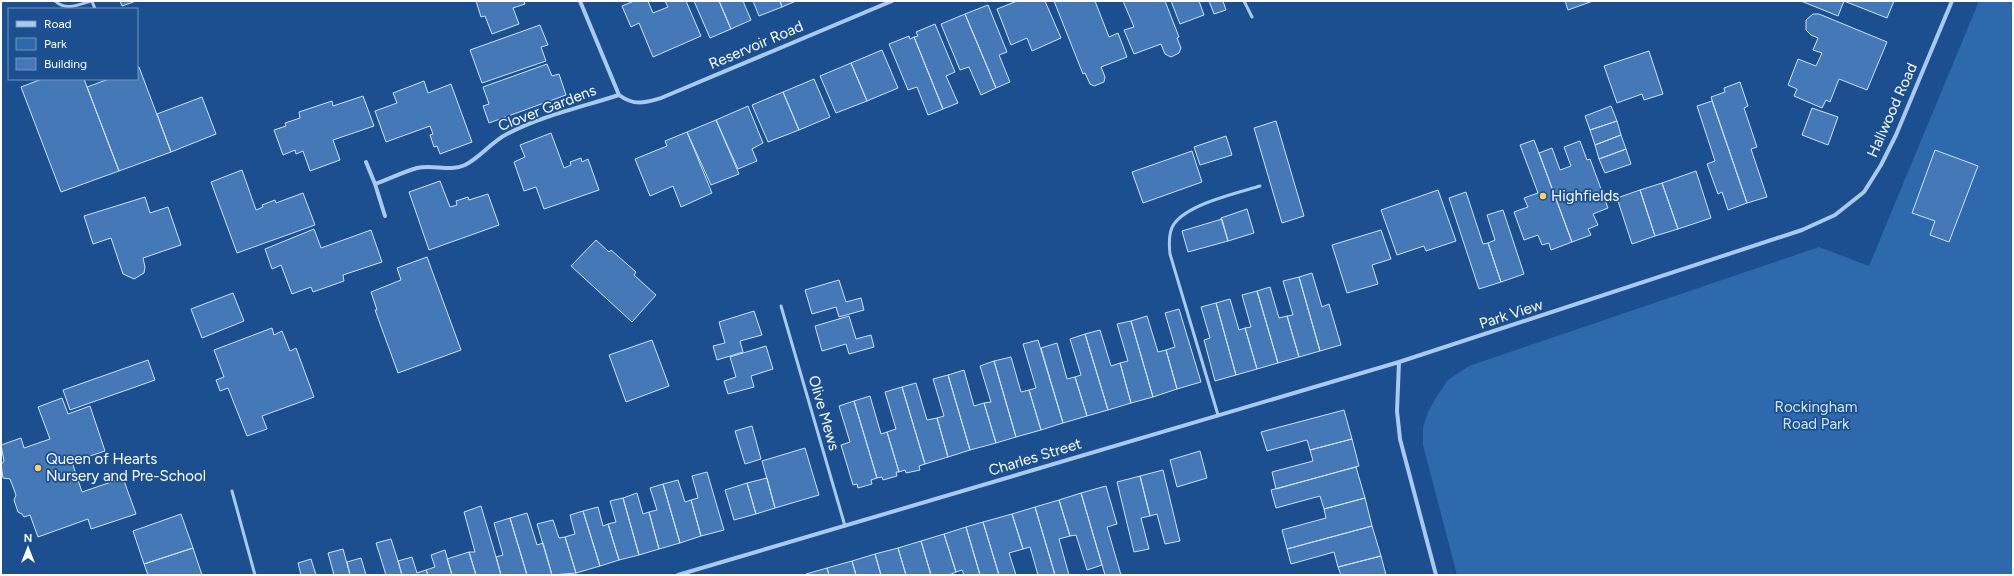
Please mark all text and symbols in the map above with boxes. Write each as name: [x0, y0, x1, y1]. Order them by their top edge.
legend: [8, 8, 138, 80]
text: Road: [44, 17, 72, 31]
street label: Reservoir Road: [706, 17, 806, 73]
text: Park: [44, 37, 67, 51]
text: Building: [44, 57, 87, 71]
street label: Hallwood Road: [1863, 60, 1921, 160]
street label: Clover Gardens: [495, 81, 599, 135]
place label: Highfields: [1551, 187, 1619, 205]
marker: Highfields: [1538, 191, 1548, 201]
street label: Park View: [1477, 295, 1545, 333]
street label: Olive Mews: [805, 373, 843, 453]
park label: Rockingham Road Park: [1775, 398, 1857, 433]
street label: Charles Street: [986, 434, 1084, 480]
place label: Queen of Hearts Nursery and Pre-School: [46, 450, 206, 485]
marker: Queen of Hearts Nursery and Pre-School: [33, 463, 43, 473]
north arrow: [8, 528, 48, 568]
text: N: [24, 532, 32, 545]

